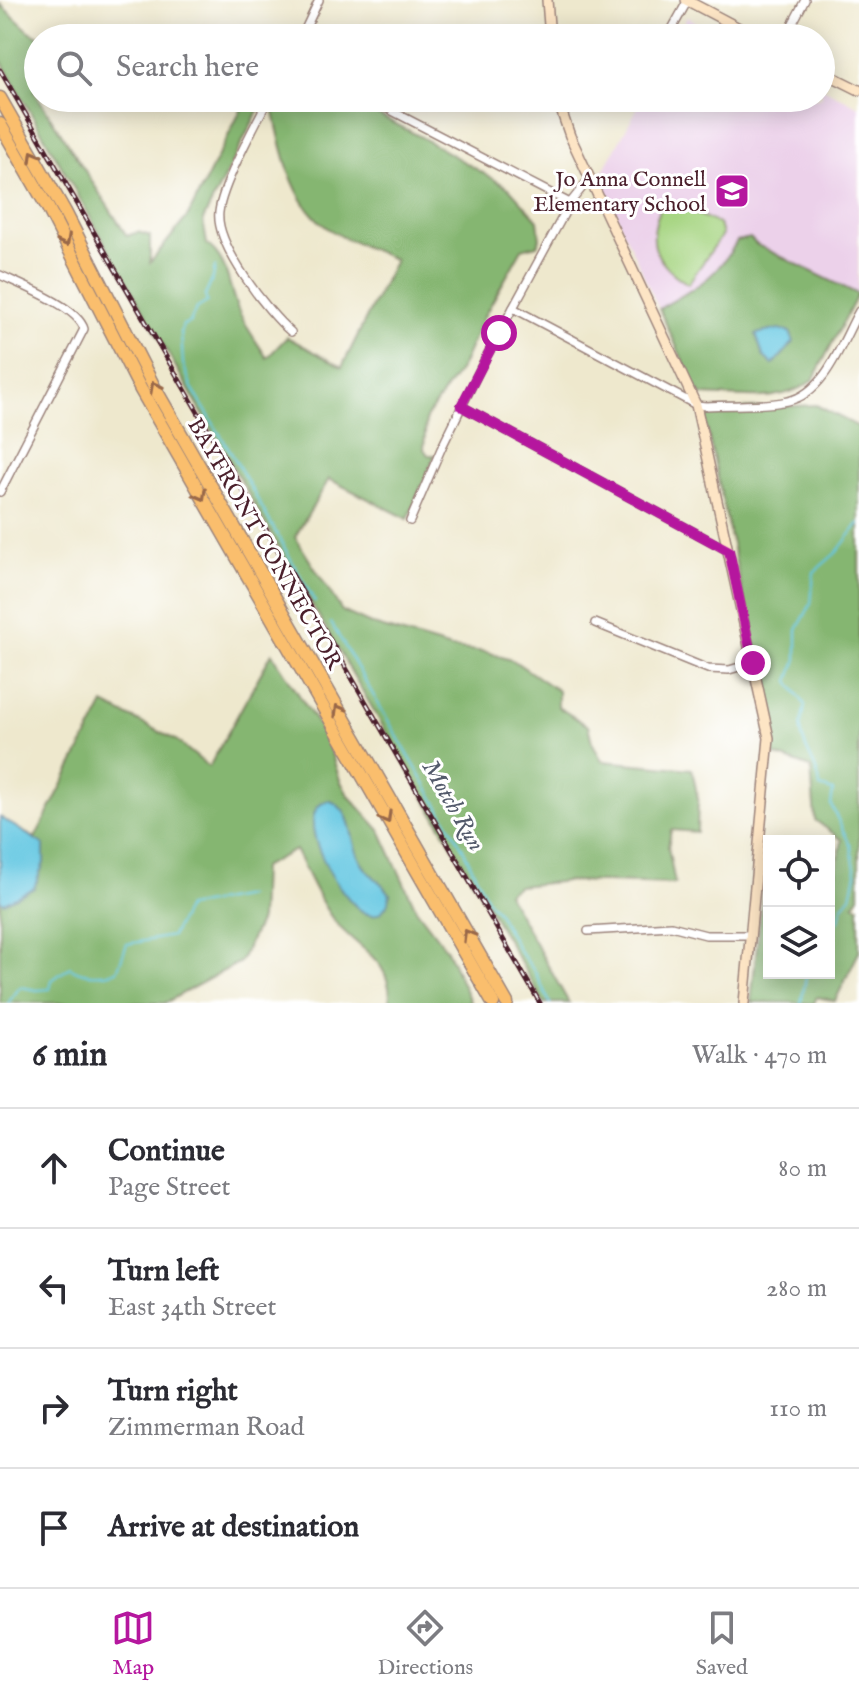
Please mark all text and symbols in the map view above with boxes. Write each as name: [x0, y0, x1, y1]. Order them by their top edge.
search box: [24, 24, 835, 112]
icon: search: [52, 46, 96, 90]
text: Search here: [116, 49, 259, 87]
one-way arrow: [28, 151, 44, 165]
place label: Jo Anna Connell Elementary School: [533, 166, 706, 219]
school or university icon: Jo Anna Connell Elementary School: [713, 172, 751, 210]
one-way arrow: [56, 232, 71, 247]
route start: [481, 315, 517, 351]
one-way arrow: [149, 380, 164, 395]
street label: BAYFRONT CONNECTOR: [181, 413, 349, 676]
one-way arrow: [191, 487, 206, 501]
route end: [735, 645, 771, 681]
one-way arrow: [333, 704, 349, 719]
water label: Motch Run: [414, 754, 491, 857]
one-way arrow: [376, 809, 392, 823]
map controls: [763, 835, 835, 979]
button: locate: [763, 835, 835, 907]
button: layers: [763, 907, 835, 979]
one-way arrow: [462, 930, 478, 944]
text: 6 min: [32, 1034, 107, 1077]
text: Walk · 470 m: [692, 1039, 827, 1072]
text: Continue: [108, 1133, 225, 1171]
icon: ahead: [32, 1146, 76, 1190]
text: 80 m: [778, 1152, 827, 1185]
text: Page Street: [108, 1171, 230, 1204]
text: Turn left: [108, 1253, 219, 1291]
icon: left: [32, 1266, 76, 1310]
text: 280 m: [766, 1272, 827, 1305]
text: East 34th Street: [108, 1291, 276, 1324]
text: Turn right: [108, 1373, 238, 1411]
icon: right: [32, 1386, 76, 1430]
text: 110 m: [769, 1392, 827, 1425]
text: Zimmerman Road: [108, 1411, 304, 1444]
icon: arrive: [32, 1506, 76, 1550]
text: Arrive at destination: [108, 1509, 359, 1547]
tab: Map: [111, 1606, 155, 1682]
tab: Directions: [378, 1606, 473, 1682]
tab: Saved: [696, 1606, 748, 1682]

